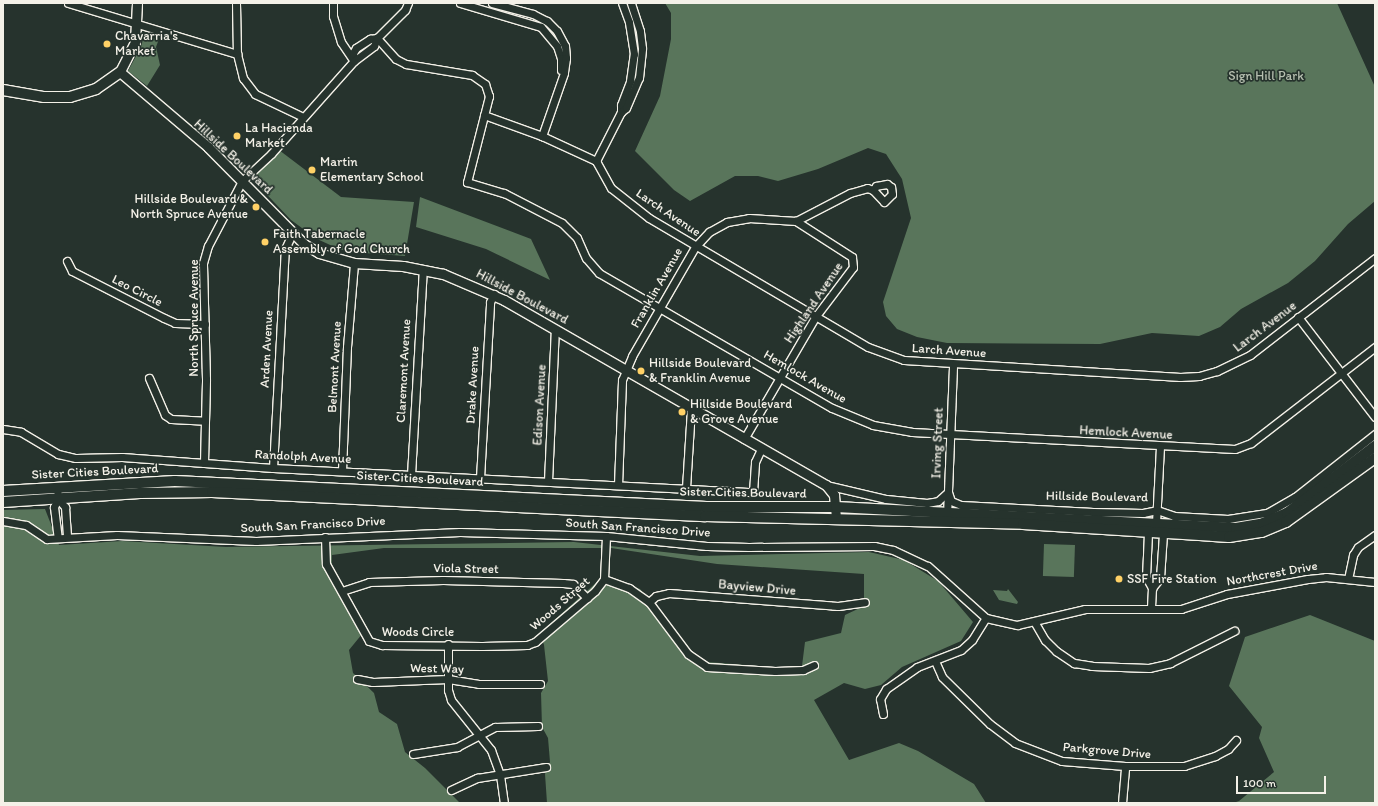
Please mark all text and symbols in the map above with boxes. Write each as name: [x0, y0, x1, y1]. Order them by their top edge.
place label: Chavarria's Market: [115, 29, 178, 60]
marker: Chavarria's Market: [102, 39, 112, 49]
park label: Sign Hill Park: [1228, 68, 1304, 84]
street label: Hillside Boulevard: [190, 116, 276, 198]
place label: La Hacienda Market: [245, 121, 313, 152]
marker: La Hacienda Market: [232, 131, 242, 141]
place label: Martin Elementary School: [320, 155, 424, 186]
marker: Martin Elementary School: [307, 165, 317, 175]
street label: Larch Avenue: [633, 186, 703, 240]
place label: Hillside Boulevard & North Spruce Avenue: [131, 192, 248, 223]
marker: Hillside Boulevard & North Spruce Avenue: [251, 202, 261, 212]
place label: Faith Tabernacle Assembly of God Church: [273, 227, 410, 258]
marker: Faith Tabernacle Assembly of God Church: [260, 237, 270, 247]
street label: Franklin Avenue: [628, 245, 686, 331]
street label: North Spruce Avenue: [186, 259, 202, 377]
street label: Highland Avenue: [781, 260, 847, 346]
street label: Hillside Boulevard: [473, 266, 571, 328]
street label: Leo Circle: [109, 272, 165, 310]
street label: Larch Avenue: [1230, 298, 1300, 356]
street label: Arden Avenue: [257, 310, 277, 388]
street label: Claremont Avenue: [394, 319, 414, 423]
street label: Belmont Avenue: [325, 321, 345, 413]
street label: Larch Avenue: [911, 341, 987, 361]
street label: Drake Avenue: [463, 346, 483, 424]
street label: Hemlock Avenue: [761, 347, 849, 407]
place label: Hillside Boulevard & Franklin Avenue: [649, 356, 751, 387]
street label: Edison Avenue: [530, 364, 550, 446]
marker: Hillside Boulevard & Franklin Avenue: [636, 366, 646, 376]
place label: Hillside Boulevard & Grove Avenue: [690, 397, 792, 428]
marker: Hillside Boulevard & Grove Avenue: [677, 407, 687, 417]
street label: Irving Street: [929, 407, 947, 479]
street label: Hemlock Avenue: [1079, 423, 1173, 443]
street label: Randolph Avenue: [255, 447, 351, 467]
street label: Sister Cities Boulevard: [31, 461, 159, 483]
street label: Sister Cities Boulevard: [356, 468, 484, 490]
street label: Sister Cities Boulevard: [679, 484, 807, 502]
street label: Hillside Boulevard: [1046, 488, 1148, 506]
street label: South San Francisco Drive: [240, 513, 386, 537]
street label: South San Francisco Drive: [565, 515, 711, 541]
street label: Northcrest Drive: [1225, 558, 1319, 590]
street label: Viola Street: [433, 561, 499, 577]
place label: SSF Fire Station: [1127, 571, 1217, 587]
street label: Woods Street: [527, 574, 593, 634]
marker: SSF Fire Station: [1114, 574, 1124, 584]
street label: Bayview Drive: [718, 577, 796, 599]
street label: Woods Circle: [382, 624, 454, 640]
street label: West Way: [410, 661, 464, 677]
street label: Parkgrove Drive: [1062, 739, 1152, 763]
scale bar: [1238, 768, 1328, 794]
text: 100 m: [1243, 776, 1276, 790]

